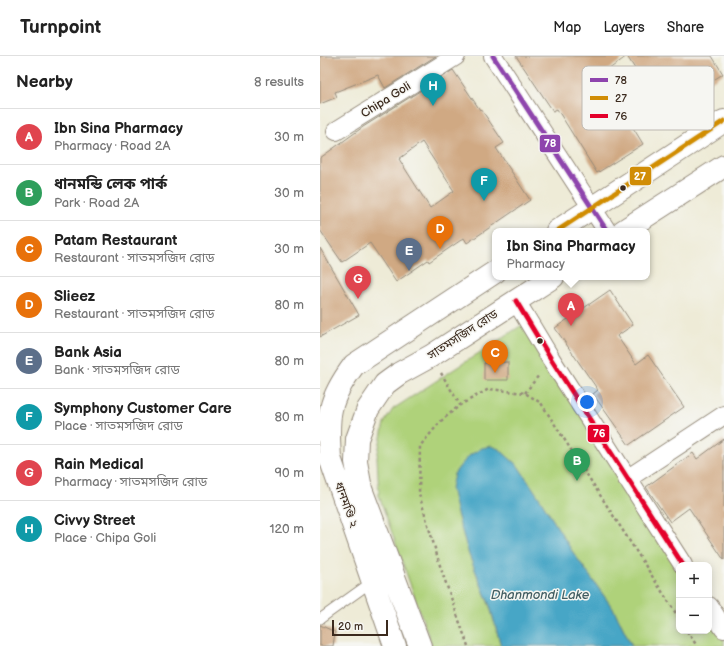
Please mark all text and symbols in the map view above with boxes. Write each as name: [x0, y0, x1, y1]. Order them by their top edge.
text: Turnpoint: [20, 16, 101, 39]
text: Map: [553, 19, 581, 36]
text: Layers: [603, 19, 645, 36]
text: Share: [667, 19, 704, 36]
legend: [582, 66, 714, 130]
text: Nearby: [16, 72, 73, 92]
pin: H: [420, 73, 446, 106]
text: 8 results: [254, 74, 304, 90]
text: 78: [615, 74, 627, 87]
street label: Chipa Goli: [358, 79, 414, 121]
text: 27: [615, 92, 627, 105]
text: 76: [615, 110, 627, 123]
text: Ibn Sina Pharmacy: [54, 119, 183, 138]
text: A: [25, 129, 33, 145]
text: 30 m: [274, 129, 304, 145]
line badge: 78: [539, 134, 561, 153]
text: 78: [544, 137, 557, 150]
text: Pharmacy · Road 2A: [54, 138, 170, 154]
line badge: 27: [629, 166, 652, 186]
pin: F: [471, 168, 497, 201]
text: 27: [634, 170, 646, 183]
text: ধানমন্ডি লেক পার্ক: [54, 175, 167, 194]
unlabelled marker: [618, 183, 628, 193]
text: B: [24, 185, 34, 201]
text: 30 m: [274, 185, 304, 201]
text: Park · Road 2A: [54, 195, 139, 211]
pin: D: [427, 216, 453, 249]
popup: [492, 228, 650, 280]
text: Patam Restaurant: [54, 231, 177, 250]
text: Ibn Sina Pharmacy: [507, 237, 635, 256]
pin: E: [396, 238, 422, 271]
text: C: [24, 241, 34, 257]
text: 30 m: [274, 241, 304, 257]
text: Restaurant · সাতমসজিদ রোড: [54, 250, 215, 266]
text: Pharmacy: [507, 256, 565, 272]
pin: G: [345, 266, 371, 299]
text: Slieez: [54, 287, 95, 306]
pin: A: [558, 293, 584, 326]
text: D: [24, 297, 34, 313]
text: 80 m: [275, 297, 304, 313]
text: Restaurant · সাতমসজিদ রোড: [54, 306, 215, 322]
street label: সাতমসজিদ রোড: [424, 306, 501, 364]
unlabelled marker: [535, 336, 545, 346]
pin: C: [482, 340, 508, 373]
text: Bank Asia: [54, 343, 122, 362]
text: E: [25, 353, 33, 369]
text: 80 m: [275, 353, 304, 369]
text: Bank · সাতমসজিদ রোড: [54, 362, 180, 378]
your location: [577, 392, 597, 412]
text: Symphony Customer Care: [54, 399, 232, 418]
text: F: [25, 409, 33, 425]
text: 80 m: [275, 409, 304, 425]
text: Place · সাতমসজিদ রোড: [54, 418, 183, 434]
line badge: 76: [587, 424, 610, 443]
text: 76: [593, 427, 606, 440]
pin: B: [564, 448, 590, 481]
text: Rain Medical: [54, 455, 144, 474]
text: G: [24, 465, 34, 481]
text: 90 m: [275, 465, 304, 481]
text: Pharmacy · সাতমসজিদ রোড: [54, 474, 207, 490]
street label: ধানমণ্ডি ২: [331, 480, 362, 530]
text: Civvy Street: [54, 511, 135, 530]
text: H: [24, 521, 34, 537]
text: 120 m: [269, 521, 304, 537]
text: Place · Chipa Goli: [54, 530, 156, 546]
map controls: [676, 562, 712, 634]
button: +: [676, 562, 712, 598]
water label: Dhanmondi Lake: [491, 587, 590, 603]
button: −: [676, 598, 712, 634]
scale bar: [332, 618, 388, 637]
text: 20 m: [338, 620, 363, 633]

